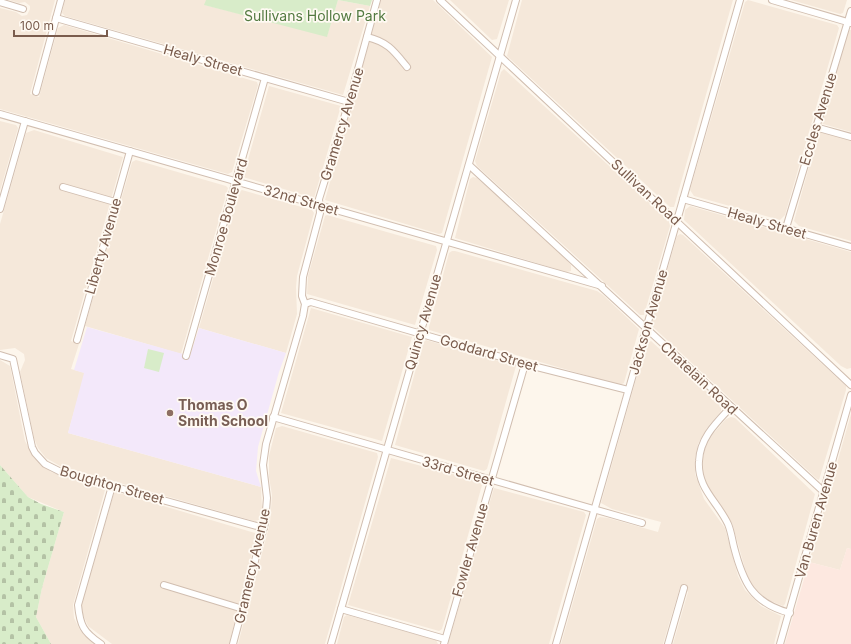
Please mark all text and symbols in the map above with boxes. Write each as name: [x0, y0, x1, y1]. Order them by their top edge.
park label: Sullivans Hollow Park: [244, 7, 386, 24]
scale bar: [14, 12, 107, 38]
text: 100 m: [20, 18, 54, 33]
street label: Healy Street: [162, 40, 245, 79]
street label: Gramercy Avenue: [316, 65, 367, 183]
street label: Eccles Avenue: [795, 70, 840, 167]
street label: Sullivan Road: [608, 155, 685, 228]
street label: Monroe Boulevard: [201, 156, 250, 277]
street label: 32nd Street: [262, 181, 341, 218]
street label: Liberty Avenue: [81, 196, 124, 296]
street label: Healy Street: [726, 203, 809, 242]
street label: Jackson Avenue: [624, 267, 671, 376]
street label: Quincy Avenue: [401, 272, 444, 372]
street label: Goddard Street: [438, 330, 540, 375]
street label: Chatelain Road: [657, 337, 742, 418]
place label: Thomas O Smith School: [178, 396, 268, 429]
marker: Thomas O Smith School: [165, 408, 175, 418]
street label: 33rd Street: [420, 452, 497, 489]
street label: Van Buren Avenue: [791, 459, 840, 580]
street label: Boughton Street: [58, 462, 166, 508]
street label: Fowler Avenue: [448, 501, 491, 599]
street label: Gramercy Avenue: [230, 507, 273, 625]

